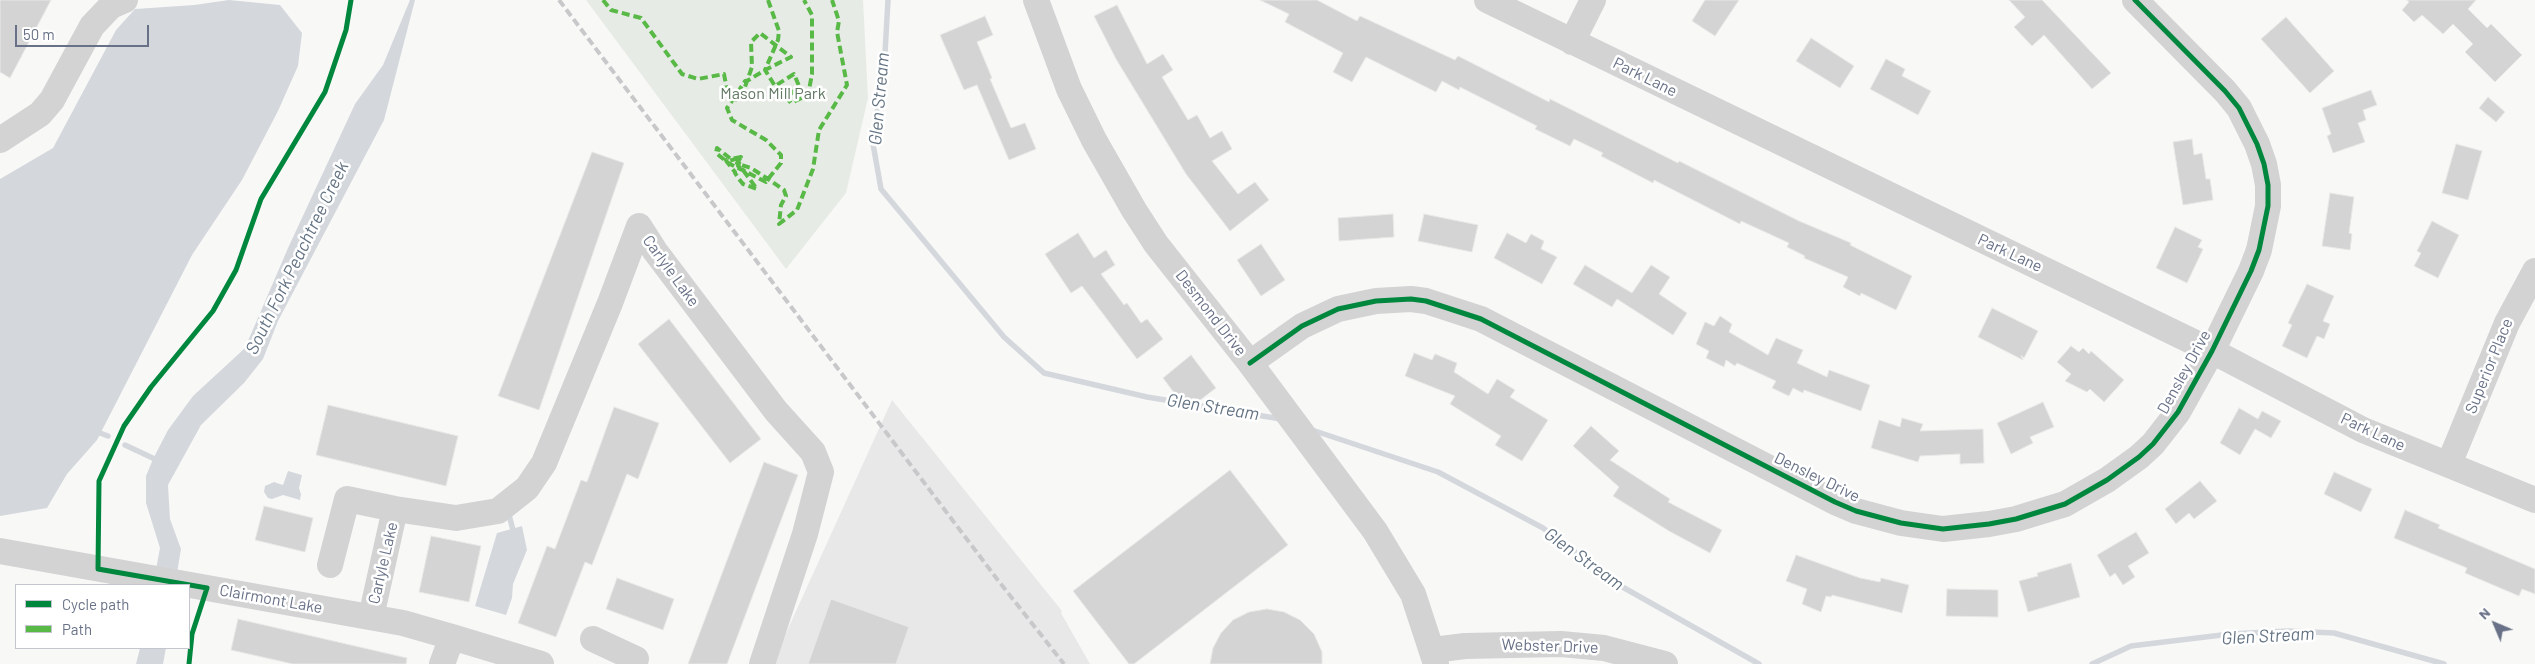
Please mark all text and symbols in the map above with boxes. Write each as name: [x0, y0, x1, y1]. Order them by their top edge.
scale bar: [18, 15, 151, 47]
text: 50 m: [23, 25, 55, 43]
water label: Glen Stream: [864, 52, 894, 146]
street label: Park Lane: [1610, 53, 1680, 101]
park label: Mason Mill Park: [720, 84, 826, 104]
water label: South Fork Peachtree Creek: [241, 158, 353, 358]
street label: Park Lane: [1975, 230, 2045, 276]
street label: Carlyle Lake: [639, 232, 703, 310]
street label: Desmond Drive: [1171, 266, 1251, 360]
street label: Superior Place: [2461, 316, 2517, 416]
street label: Densley Drive: [2153, 327, 2215, 417]
water label: Glen Stream: [1165, 389, 1261, 425]
street label: Park Lane: [2338, 409, 2408, 455]
street label: Densley Drive: [1771, 448, 1863, 506]
street label: Carlyle Lake: [364, 520, 402, 606]
water label: Glen Stream: [1540, 523, 1628, 595]
street label: Clairmont Lake: [218, 580, 324, 618]
legend: [15, 584, 190, 649]
text: Cycle path: [62, 595, 129, 613]
north arrow: [2470, 599, 2520, 649]
text: N: [2475, 604, 2493, 622]
text: Path: [62, 620, 92, 638]
water label: Glen Stream: [2221, 623, 2315, 649]
street label: Webster Drive: [1501, 635, 1599, 657]

